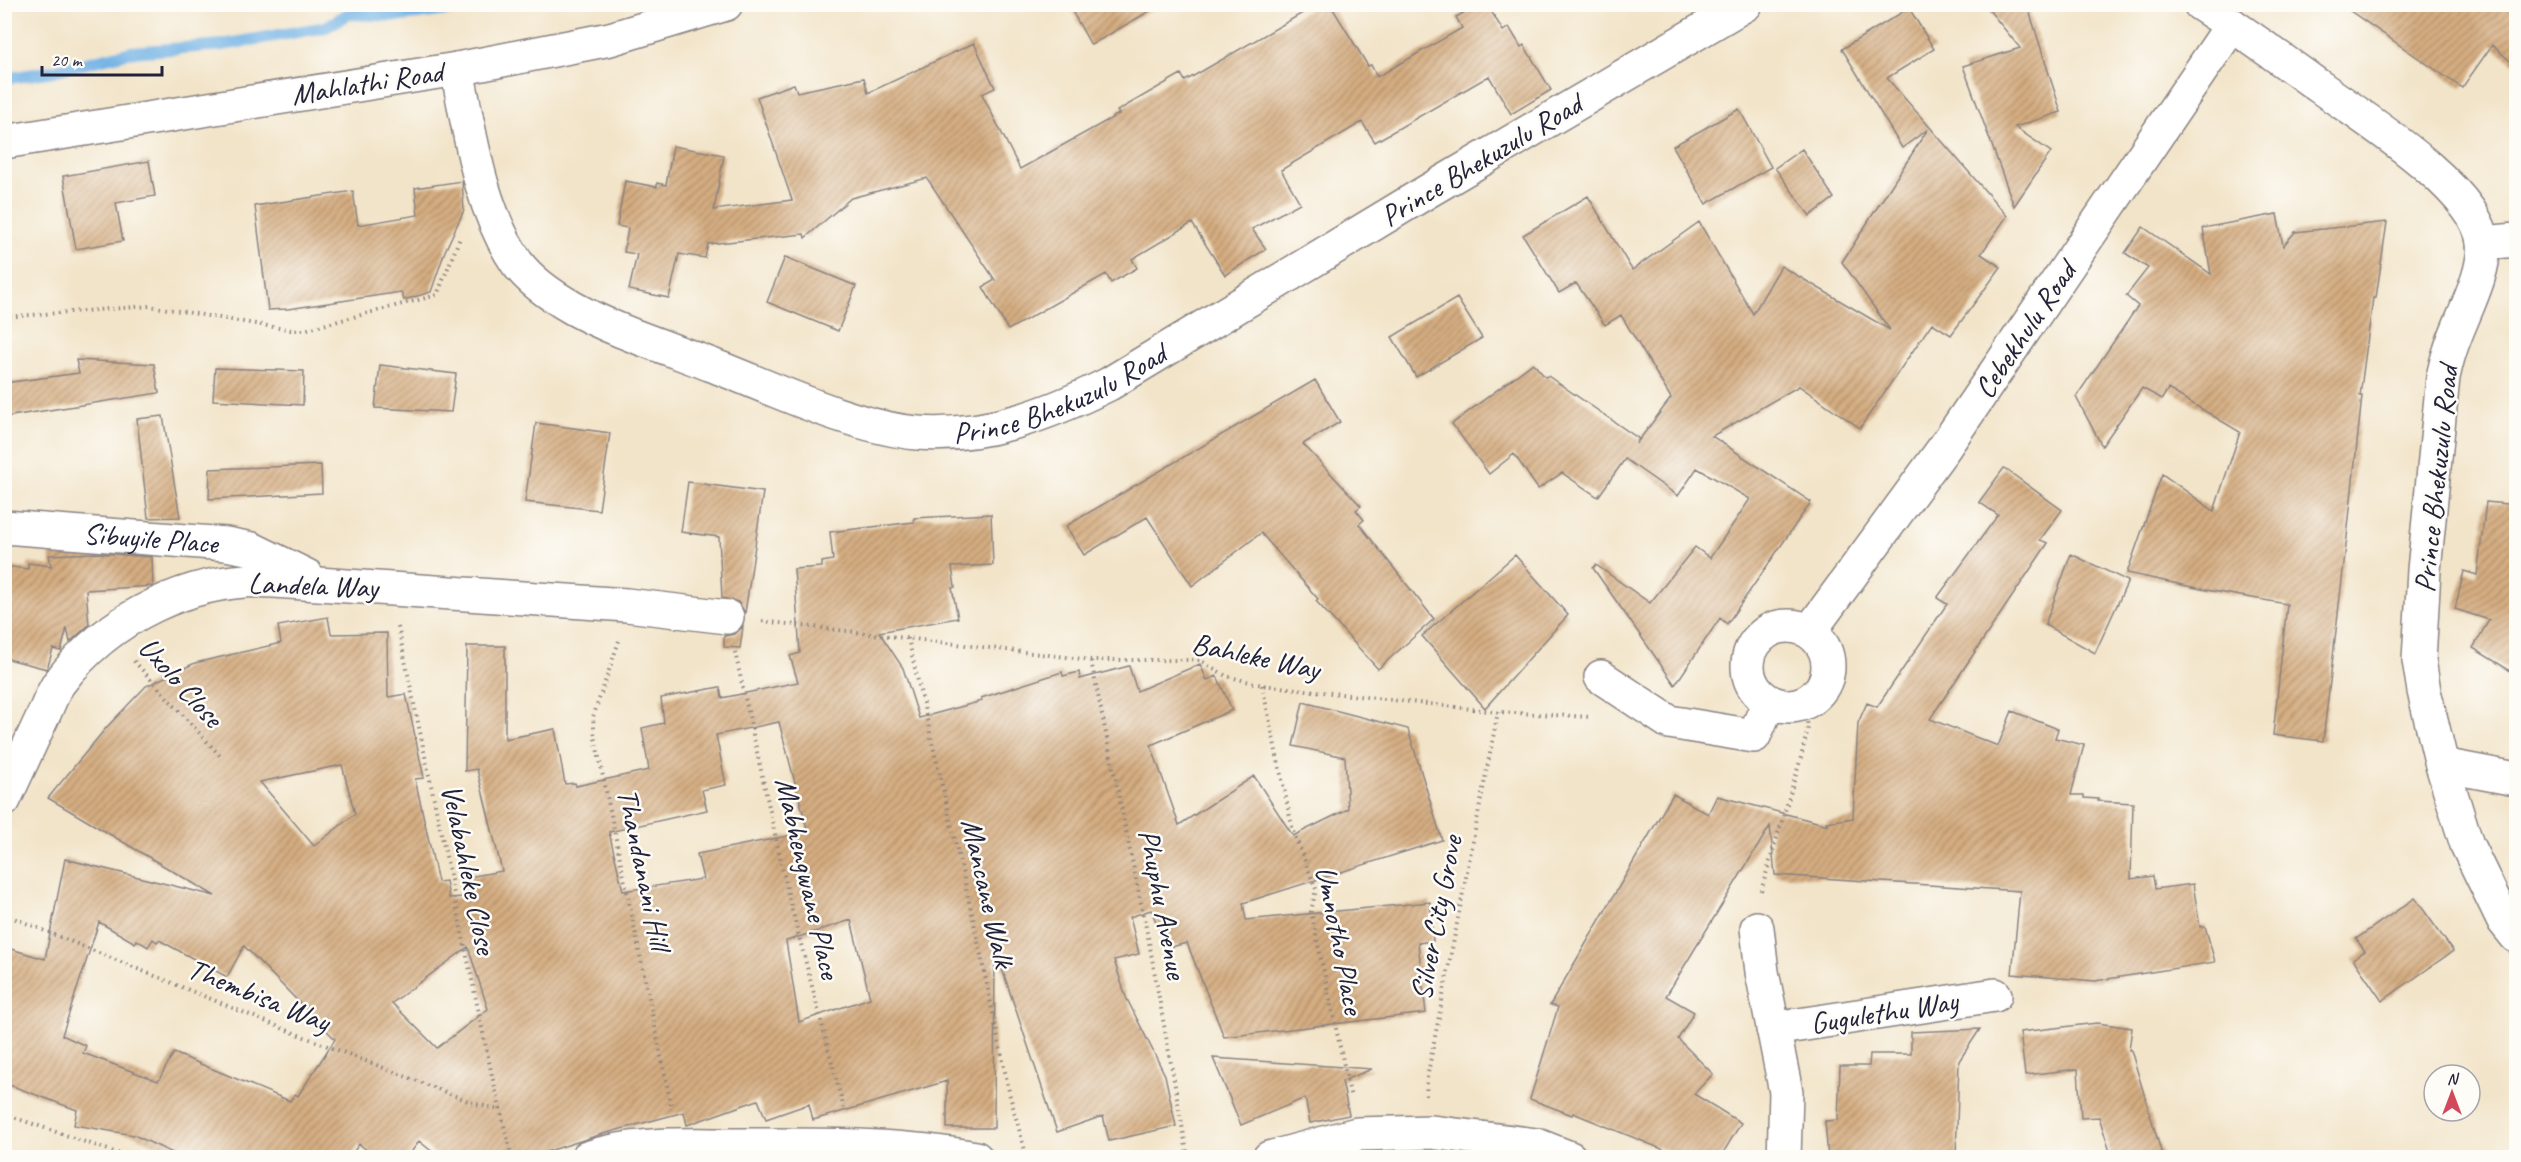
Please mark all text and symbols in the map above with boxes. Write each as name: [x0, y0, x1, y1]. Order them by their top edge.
scale bar: [42, 39, 162, 77]
text: 20 m: [51, 49, 84, 71]
street label: Mahlathi Road: [289, 52, 450, 114]
street label: Prince Bhekuzulu Road: [1374, 83, 1592, 235]
street label: Cebekhulu Road: [1966, 251, 2087, 405]
street label: Prince Bhekuzulu Road: [951, 333, 1177, 452]
street label: Prince Bhekuzulu Road: [2405, 360, 2467, 594]
street label: Sibuyile Place: [82, 514, 221, 562]
street label: Landela Way: [247, 564, 381, 606]
street label: Bahleke Way: [1189, 624, 1326, 689]
street label: Uxolo Close: [130, 629, 233, 737]
street label: Mabhengwane Place: [766, 774, 850, 984]
street label: Velabahleke Close: [432, 781, 506, 960]
street label: Thandanani Hill: [608, 785, 681, 958]
street label: Mancane Walk: [952, 815, 1024, 973]
street label: Phuphu Avenue: [1130, 826, 1197, 984]
street label: Silver City Grove: [1401, 830, 1471, 1004]
street label: Umnotho Place: [1307, 863, 1373, 1020]
street label: Thembisa Way: [182, 949, 337, 1041]
street label: Gugulethu Way: [1808, 981, 1962, 1042]
north arrow: [2422, 1063, 2482, 1123]
text: N: [2447, 1069, 2460, 1089]

